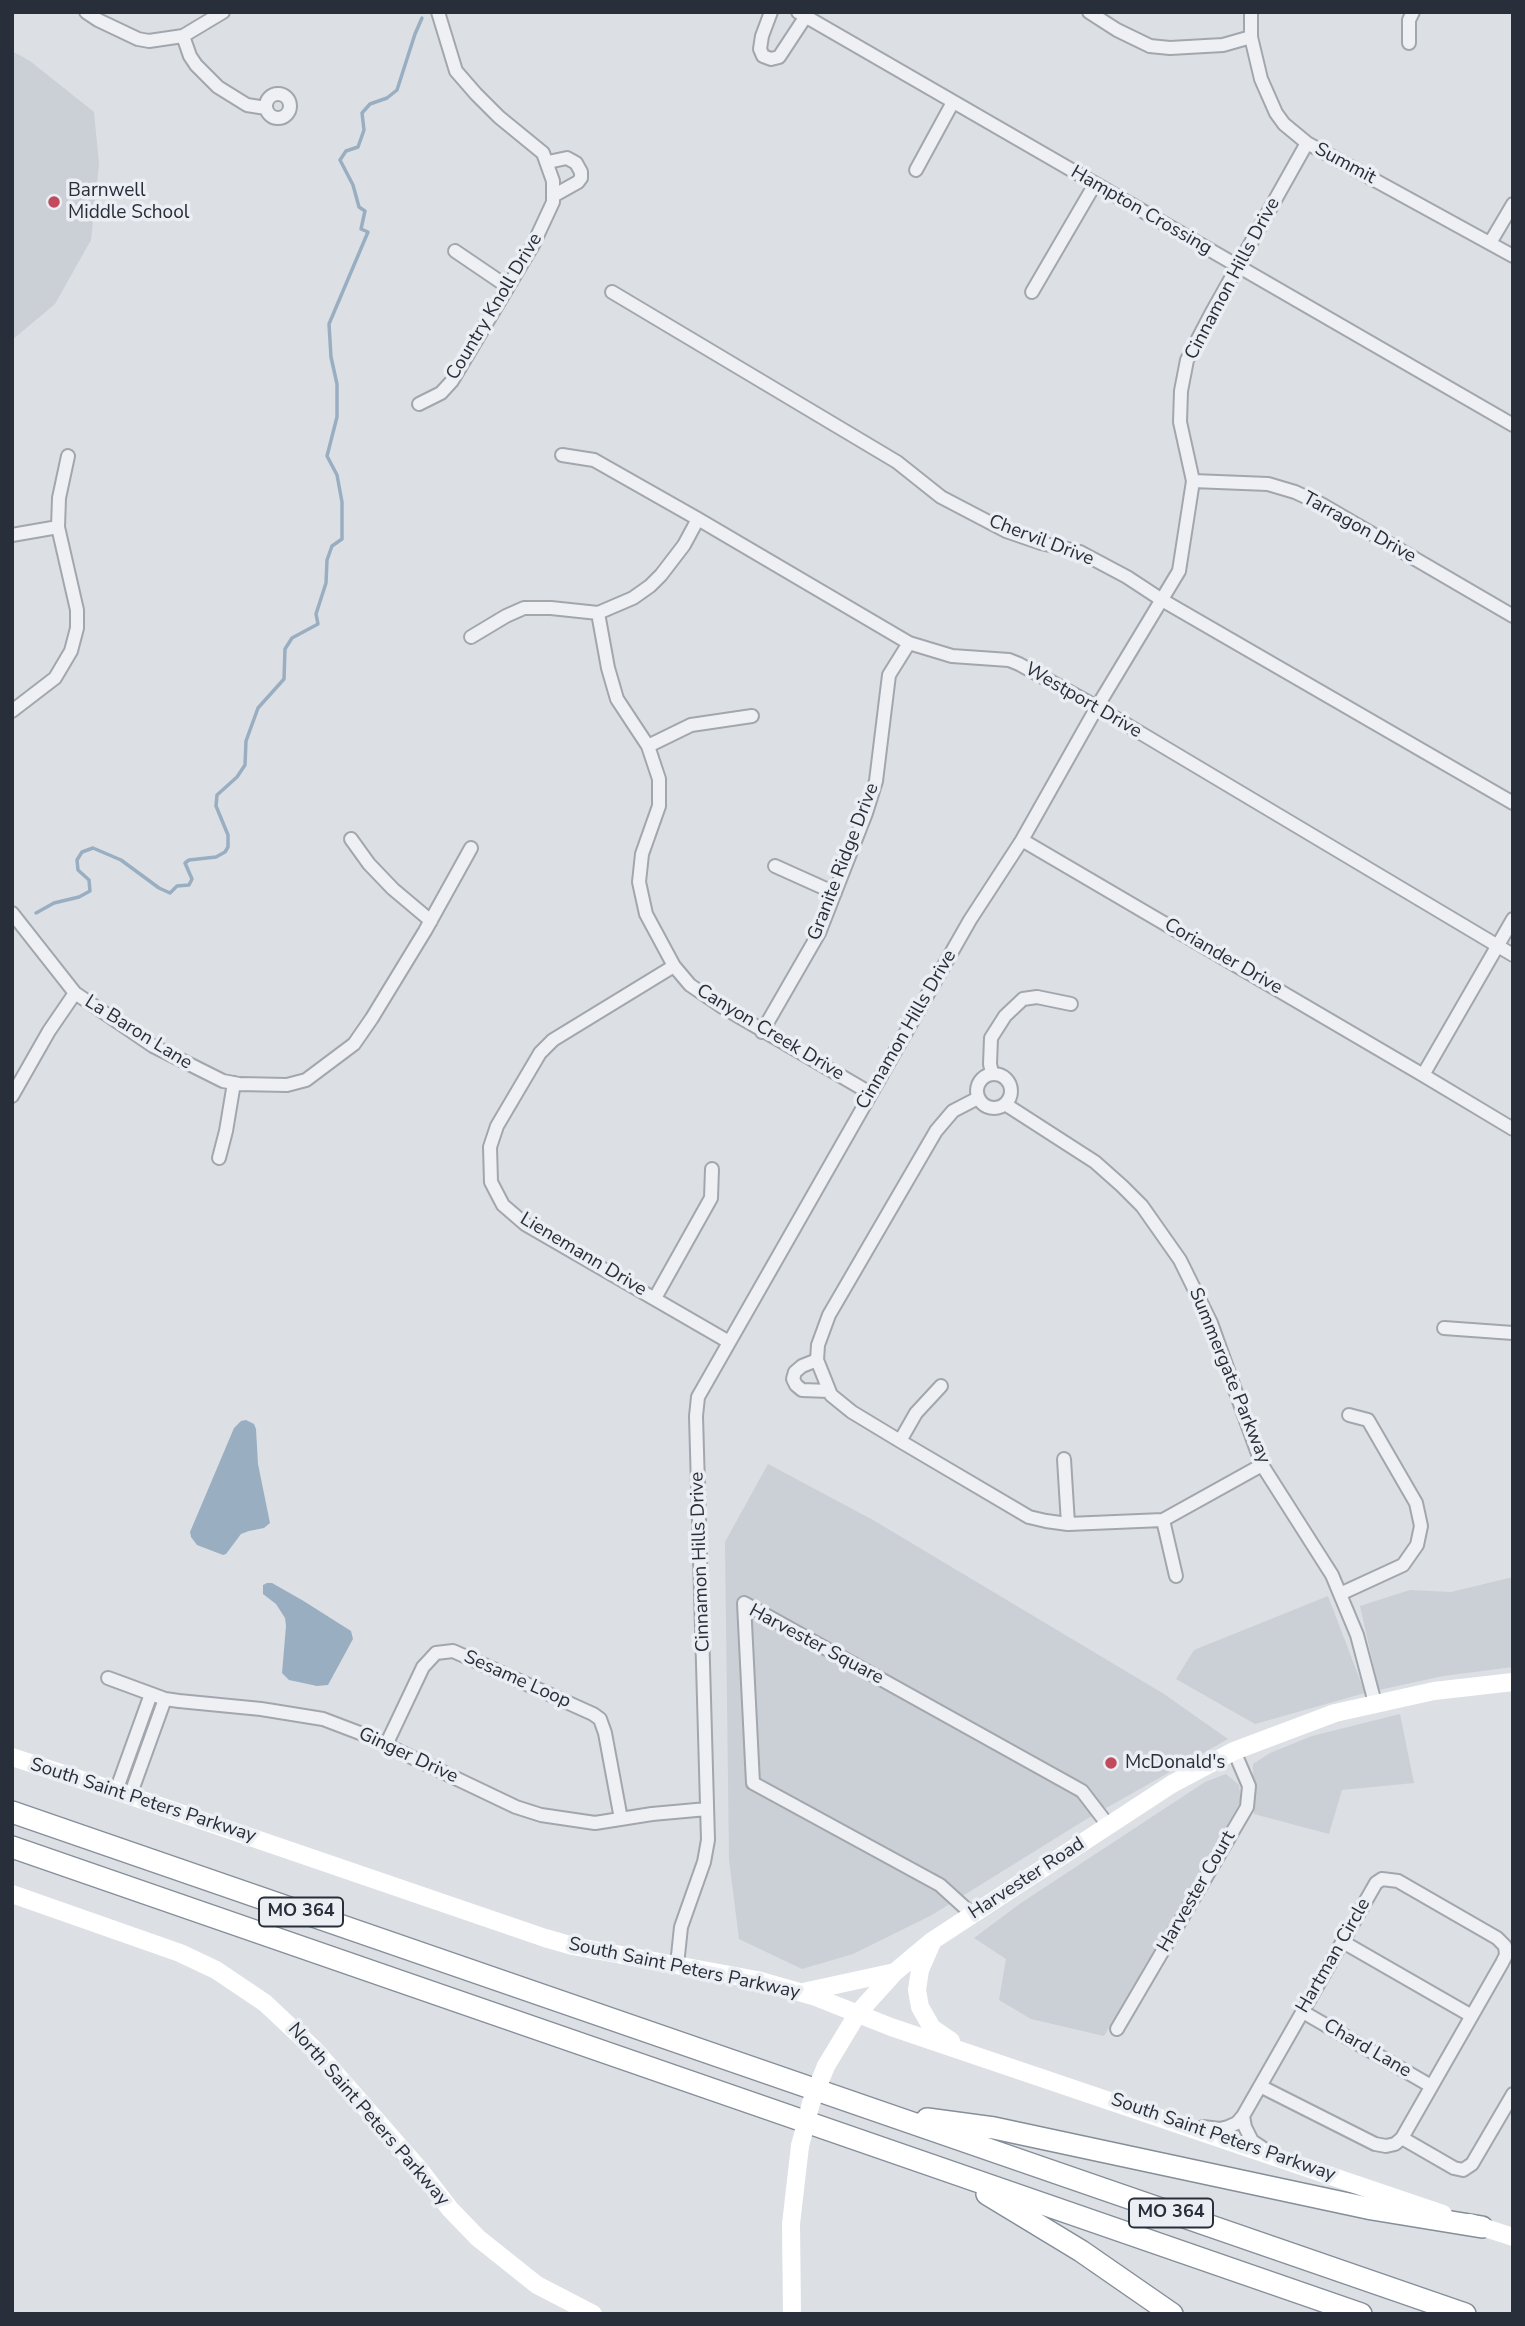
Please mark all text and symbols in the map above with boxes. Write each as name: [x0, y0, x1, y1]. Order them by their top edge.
street label: Summit: [1311, 138, 1379, 190]
street label: Hampton Crossing: [1066, 161, 1216, 261]
place label: Barnwell Middle School: [68, 180, 189, 224]
marker: Barnwell Middle School: [46, 194, 62, 210]
street label: Cinnamon Hills Drive: [1181, 194, 1285, 364]
street label: Country Knoll Drive: [442, 229, 548, 385]
street label: Tarragon Drive: [1298, 487, 1420, 569]
street label: Chervil Drive: [985, 510, 1097, 572]
street label: Westport Drive: [1021, 658, 1145, 744]
street label: Granite Ridge Drive: [803, 780, 885, 944]
street label: Coriander Drive: [1160, 914, 1286, 1000]
street label: Cinnamon Hills Drive: [852, 946, 962, 1114]
street label: Canyon Creek Drive: [692, 980, 848, 1086]
street label: La Baron Lane: [80, 991, 196, 1075]
street label: Lienemann Drive: [516, 1208, 650, 1302]
street label: Summergate Parkway: [1183, 1285, 1275, 1467]
street label: Cinnamon Hills Drive: [686, 1471, 716, 1653]
street label: Harvester Square: [745, 1600, 887, 1690]
street label: Sesame Loop: [460, 1646, 574, 1714]
street label: Ginger Drive: [355, 1723, 461, 1789]
place label: McDonald's: [1125, 1752, 1226, 1774]
street label: South Saint Peters Parkway: [27, 1754, 259, 1848]
marker: McDonald's: [1103, 1755, 1119, 1771]
street label: Harvester Court: [1153, 1827, 1241, 1957]
street label: Harvester Road: [965, 1833, 1089, 1925]
street label: Hartman Circle: [1292, 1895, 1376, 2017]
road number: MO 364: [259, 1898, 343, 1926]
street label: South Saint Peters Parkway: [566, 1933, 802, 2005]
street label: Chard Lane: [1319, 2015, 1415, 2083]
street label: North Saint Peters Parkway: [282, 2019, 454, 2211]
street label: South Saint Peters Parkway: [1108, 2089, 1338, 2187]
road number: MO 364: [1129, 2199, 1213, 2228]

